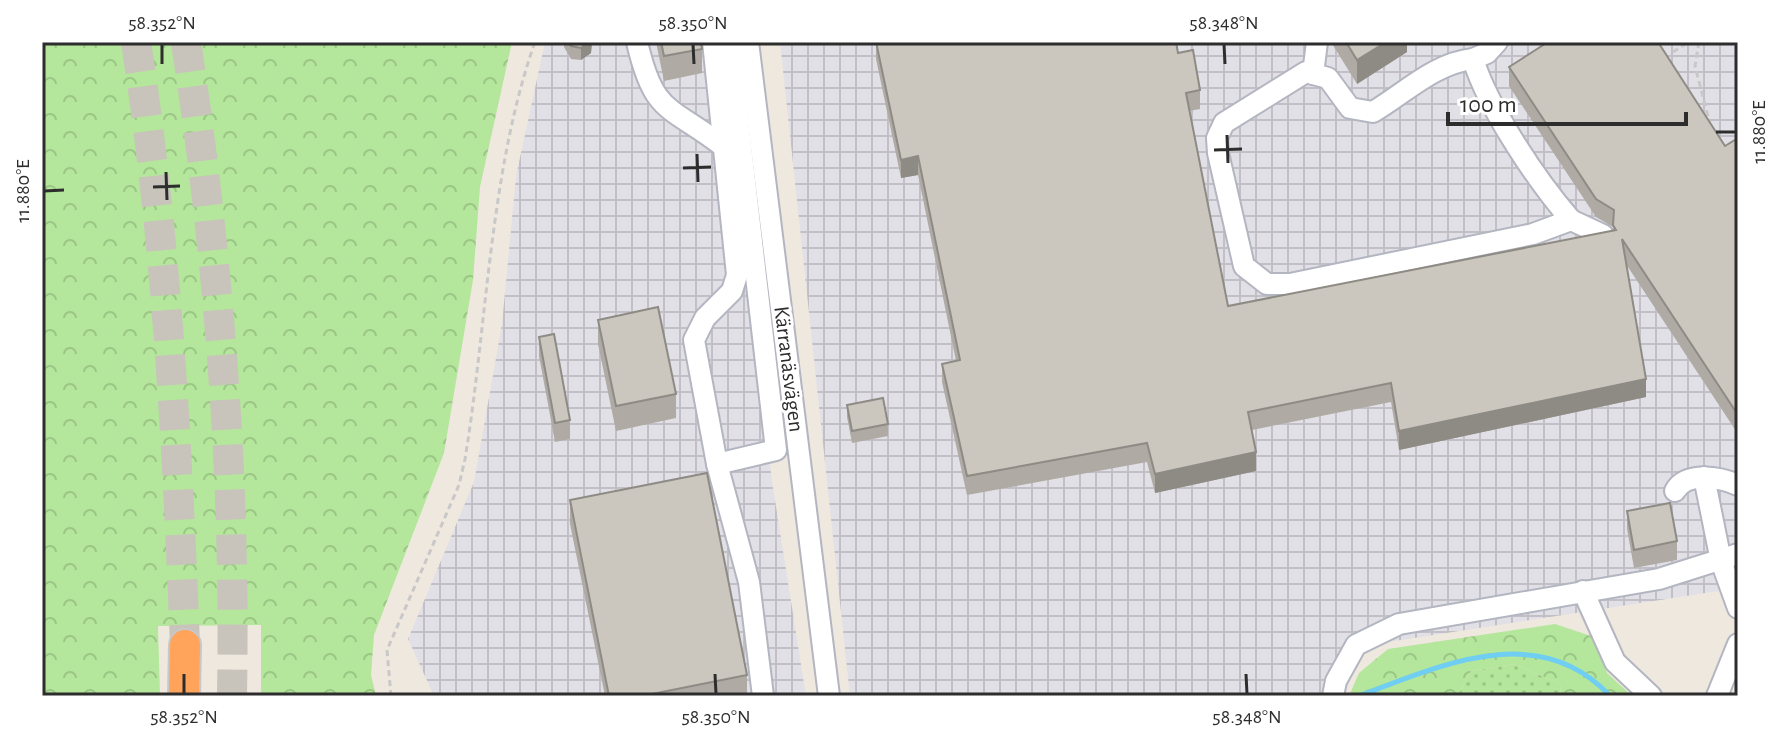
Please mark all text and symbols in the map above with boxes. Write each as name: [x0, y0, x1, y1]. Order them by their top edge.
text: 58.352°N: [128, 13, 196, 33]
text: 58.350°N: [658, 13, 728, 33]
text: 58.348°N: [1189, 13, 1259, 33]
scale bar: [1448, 76, 1686, 126]
text: 100 m: [1460, 93, 1517, 117]
text: 11.880°E: [1749, 100, 1769, 164]
text: 11.880°E: [13, 159, 33, 223]
street label: Kärranäsvägen: [770, 305, 808, 433]
text: 58.352°N: [150, 707, 218, 727]
text: 58.350°N: [681, 707, 751, 727]
text: 58.348°N: [1212, 707, 1282, 727]

